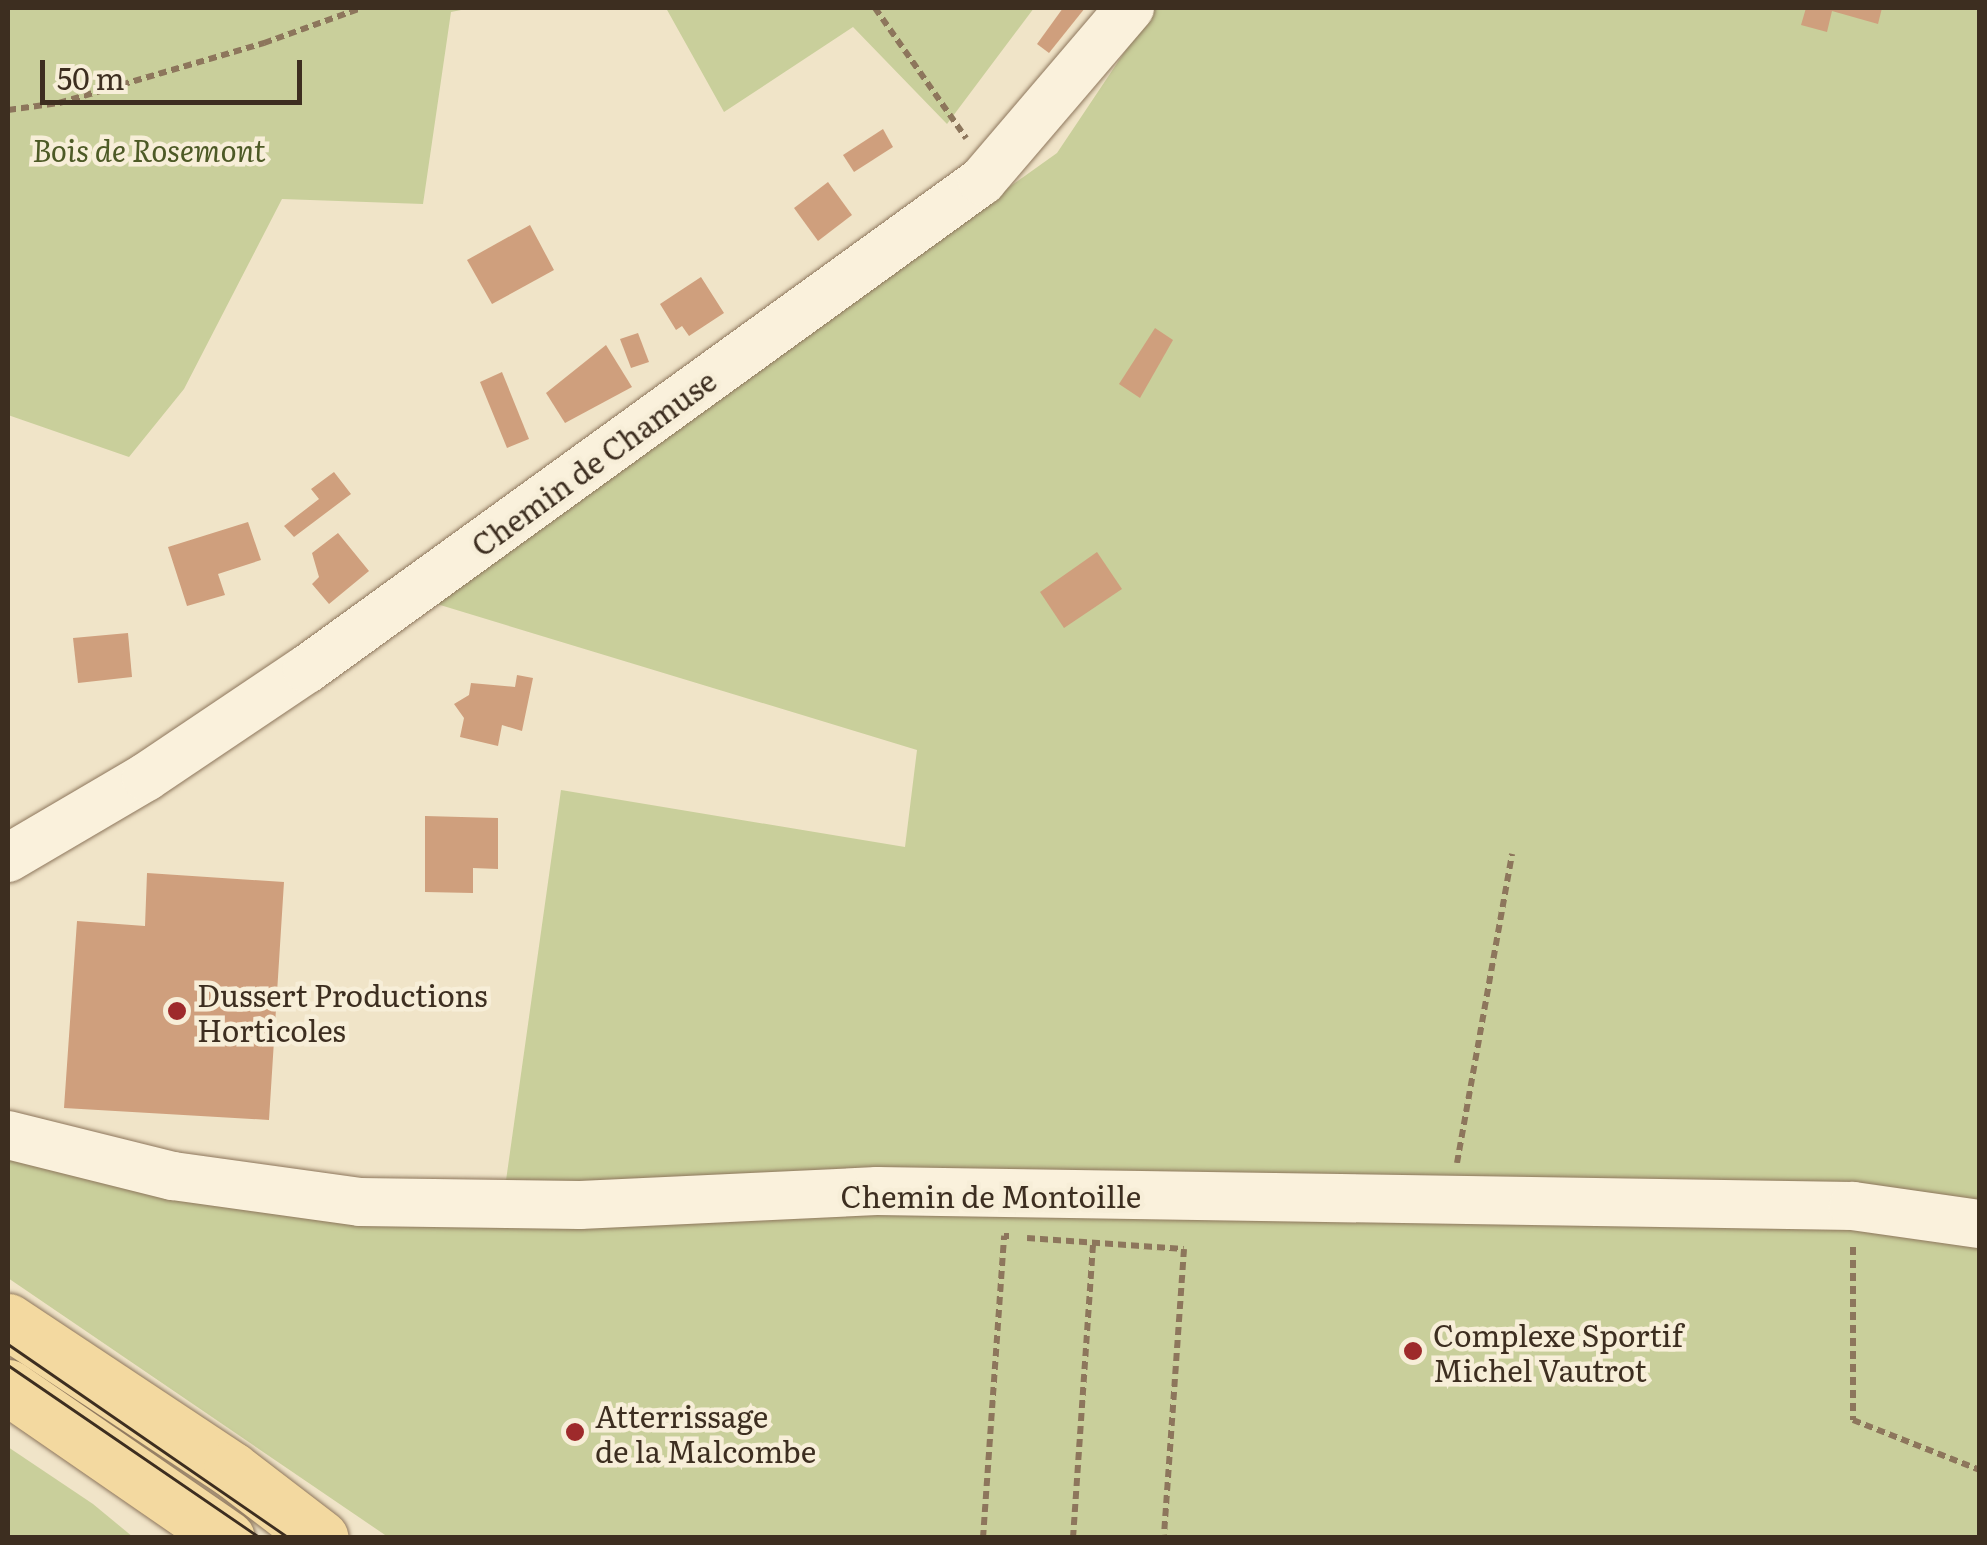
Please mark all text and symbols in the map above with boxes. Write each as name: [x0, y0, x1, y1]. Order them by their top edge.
scale bar: [45, 40, 308, 102]
text: 50 m: [57, 55, 125, 99]
park label: Bois de Rosemont: [32, 131, 266, 167]
street label: Chemin de Chamuse: [464, 361, 722, 563]
place label: Dussert Productions Horticoles: [197, 976, 488, 1046]
marker: Dussert Productions Horticoles: [166, 1000, 188, 1022]
street label: Chemin de Montoille: [841, 1177, 1141, 1213]
place label: Complexe Sportif Michel Vautrot: [1433, 1316, 1683, 1386]
marker: Complexe Sportif Michel Vautrot: [1402, 1340, 1424, 1362]
place label: Atterrissage de la Malcombe: [595, 1397, 816, 1468]
marker: Atterrissage de la Malcombe: [564, 1421, 586, 1443]

